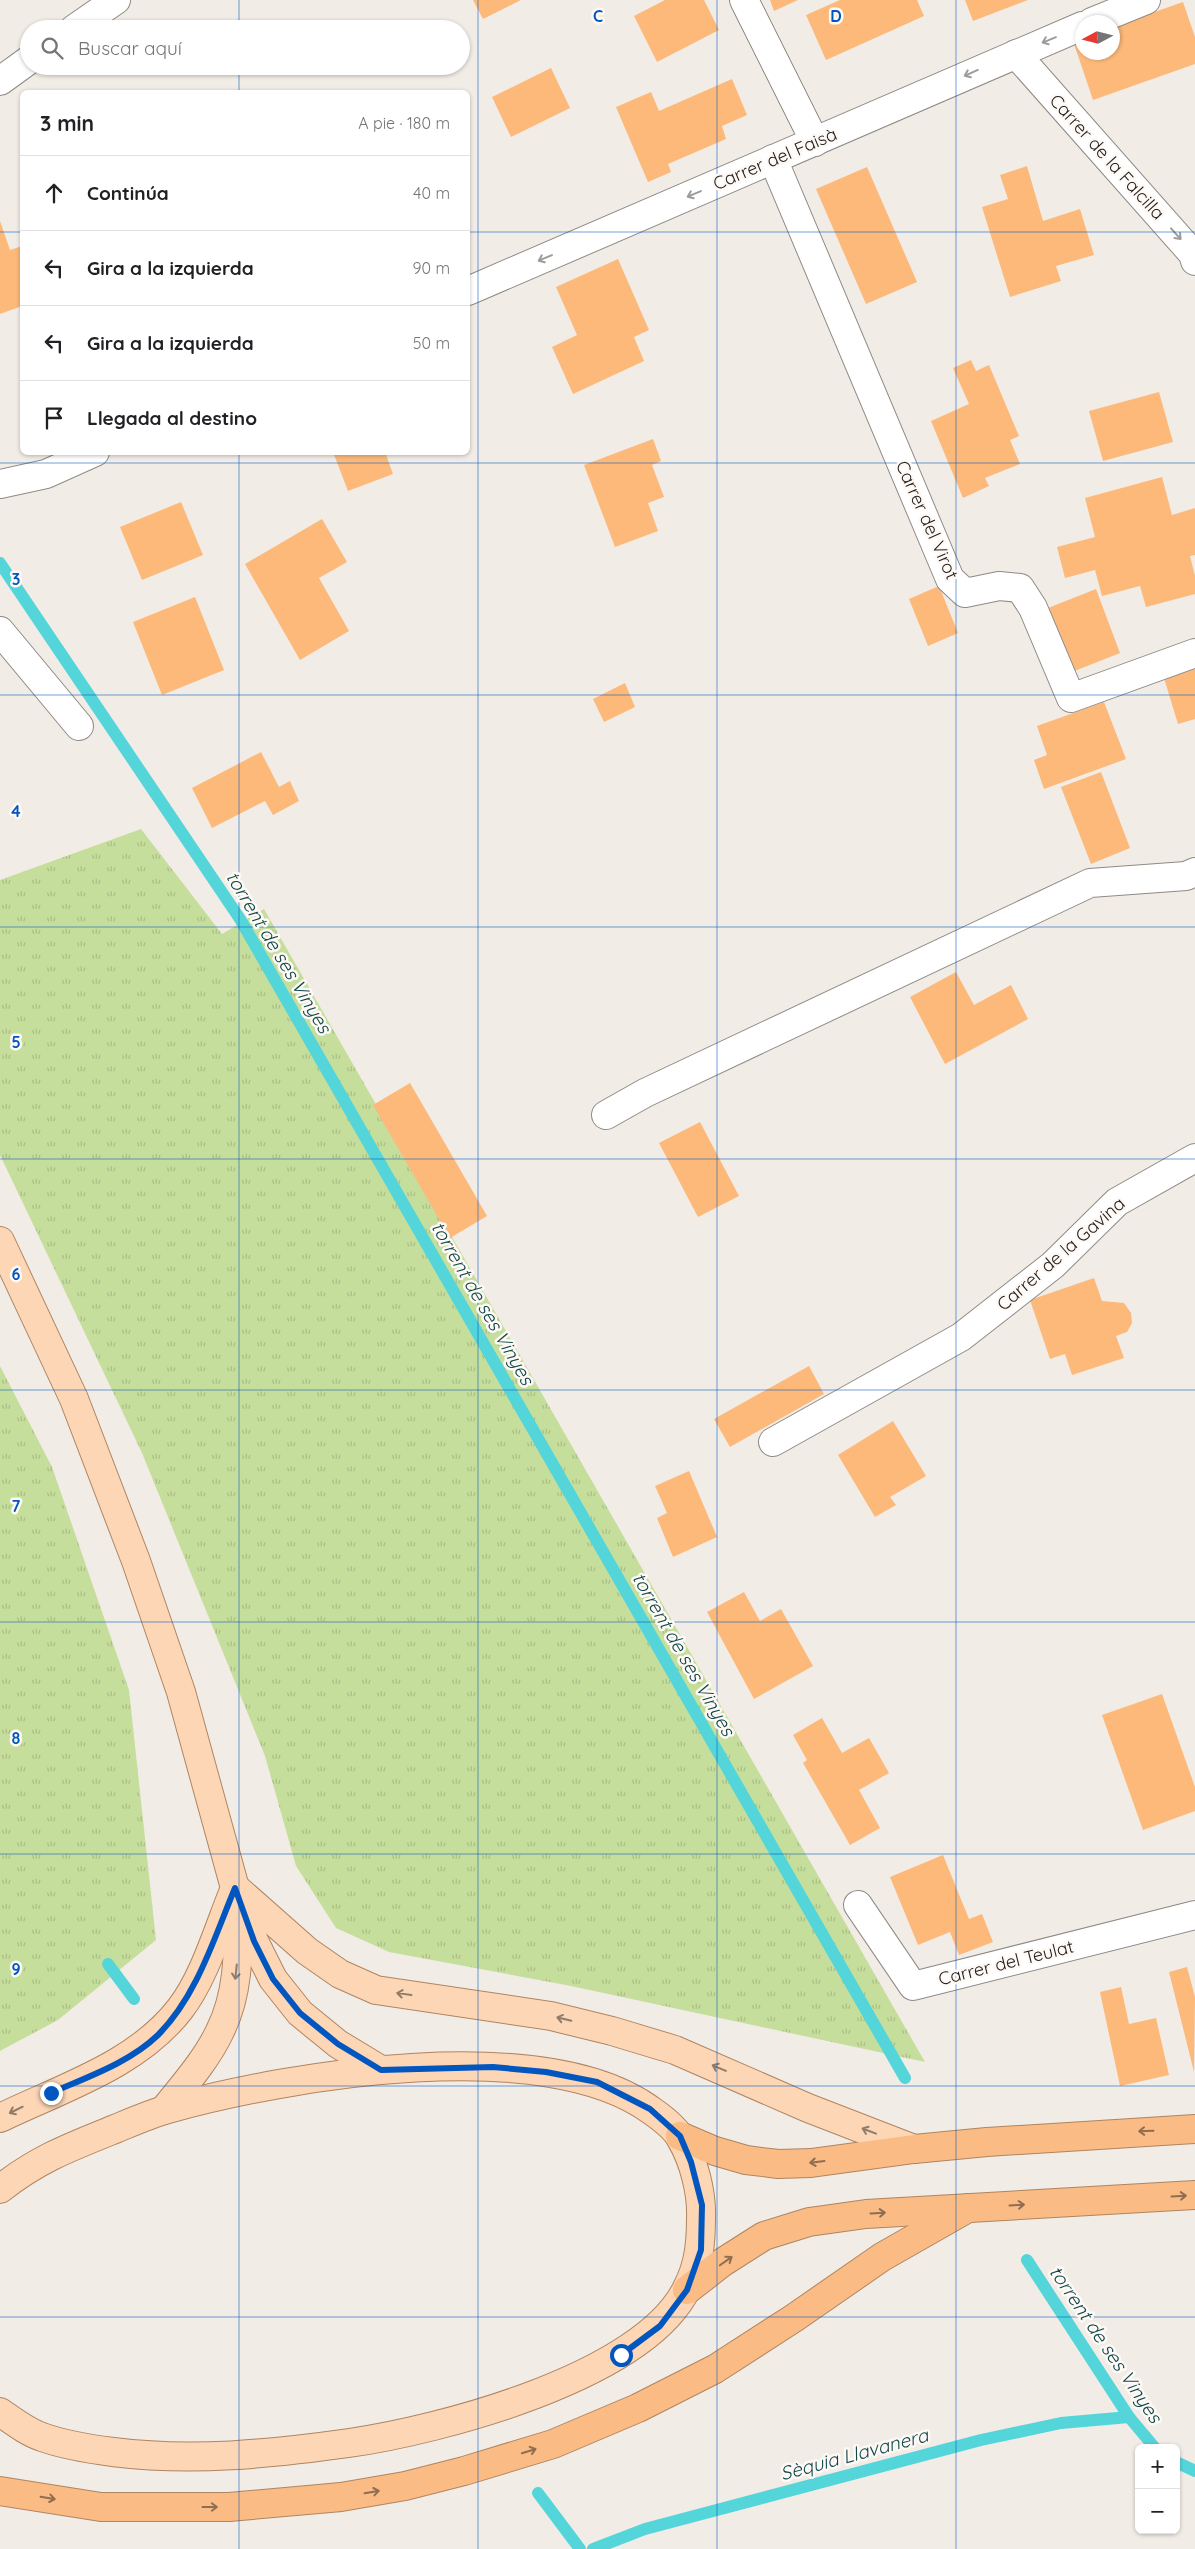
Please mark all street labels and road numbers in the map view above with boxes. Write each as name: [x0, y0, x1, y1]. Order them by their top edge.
street label: Carrer de la Falcilla: [1045, 89, 1170, 224]
street label: Carrer del Faisà: [709, 122, 840, 195]
street label: Carrer del Virot: [891, 457, 964, 583]
street label: Carrer de la Gavina: [992, 1192, 1129, 1316]
street label: Carrer del Teulat: [936, 1935, 1076, 1990]

